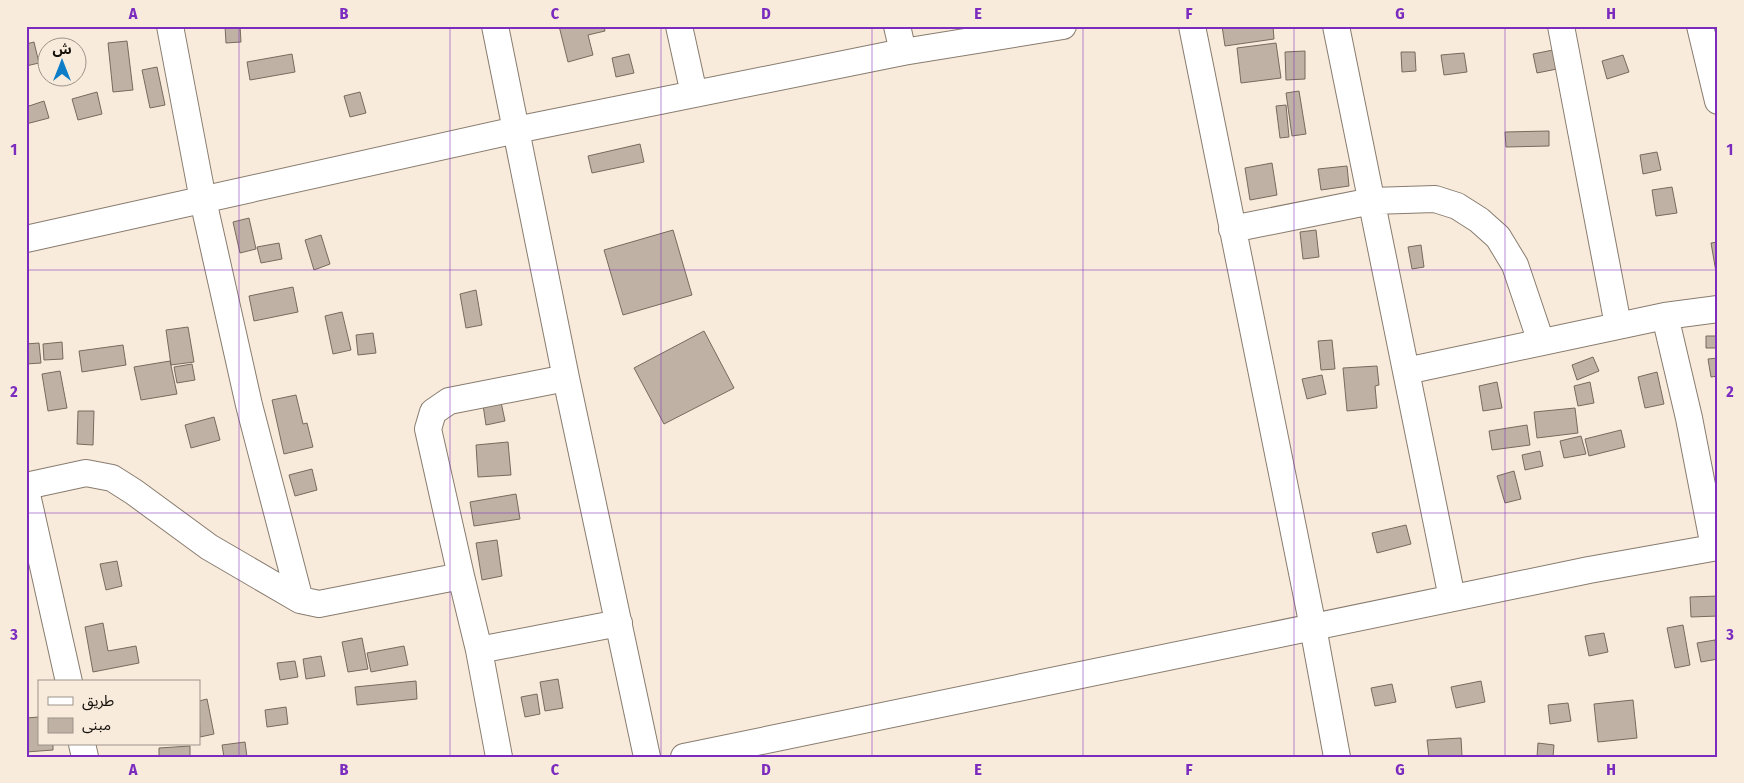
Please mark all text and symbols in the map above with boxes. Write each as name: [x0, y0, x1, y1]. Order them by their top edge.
text: A: [128, 4, 138, 23]
text: B: [340, 4, 349, 23]
text: C: [551, 4, 560, 23]
text: D: [761, 4, 771, 23]
text: E: [974, 4, 982, 23]
text: F: [1185, 4, 1193, 23]
text: G: [1395, 4, 1405, 23]
text: H: [1606, 4, 1616, 23]
north arrow: [38, 38, 88, 88]
text: ش: [52, 41, 72, 58]
text: 1: [11, 140, 17, 159]
text: 1: [1727, 140, 1733, 159]
text: 2: [9, 382, 18, 401]
text: 2: [1725, 382, 1734, 401]
text: 3: [9, 625, 18, 644]
text: 3: [1725, 625, 1734, 644]
legend: [38, 680, 200, 746]
text: طريق: [82, 692, 114, 711]
text: مبنى: [82, 716, 111, 734]
text: A: [128, 760, 138, 779]
text: B: [340, 760, 349, 779]
text: C: [551, 760, 560, 779]
text: D: [761, 760, 771, 779]
text: E: [974, 760, 982, 779]
text: F: [1185, 760, 1193, 779]
text: G: [1395, 760, 1405, 779]
text: H: [1606, 760, 1616, 779]

